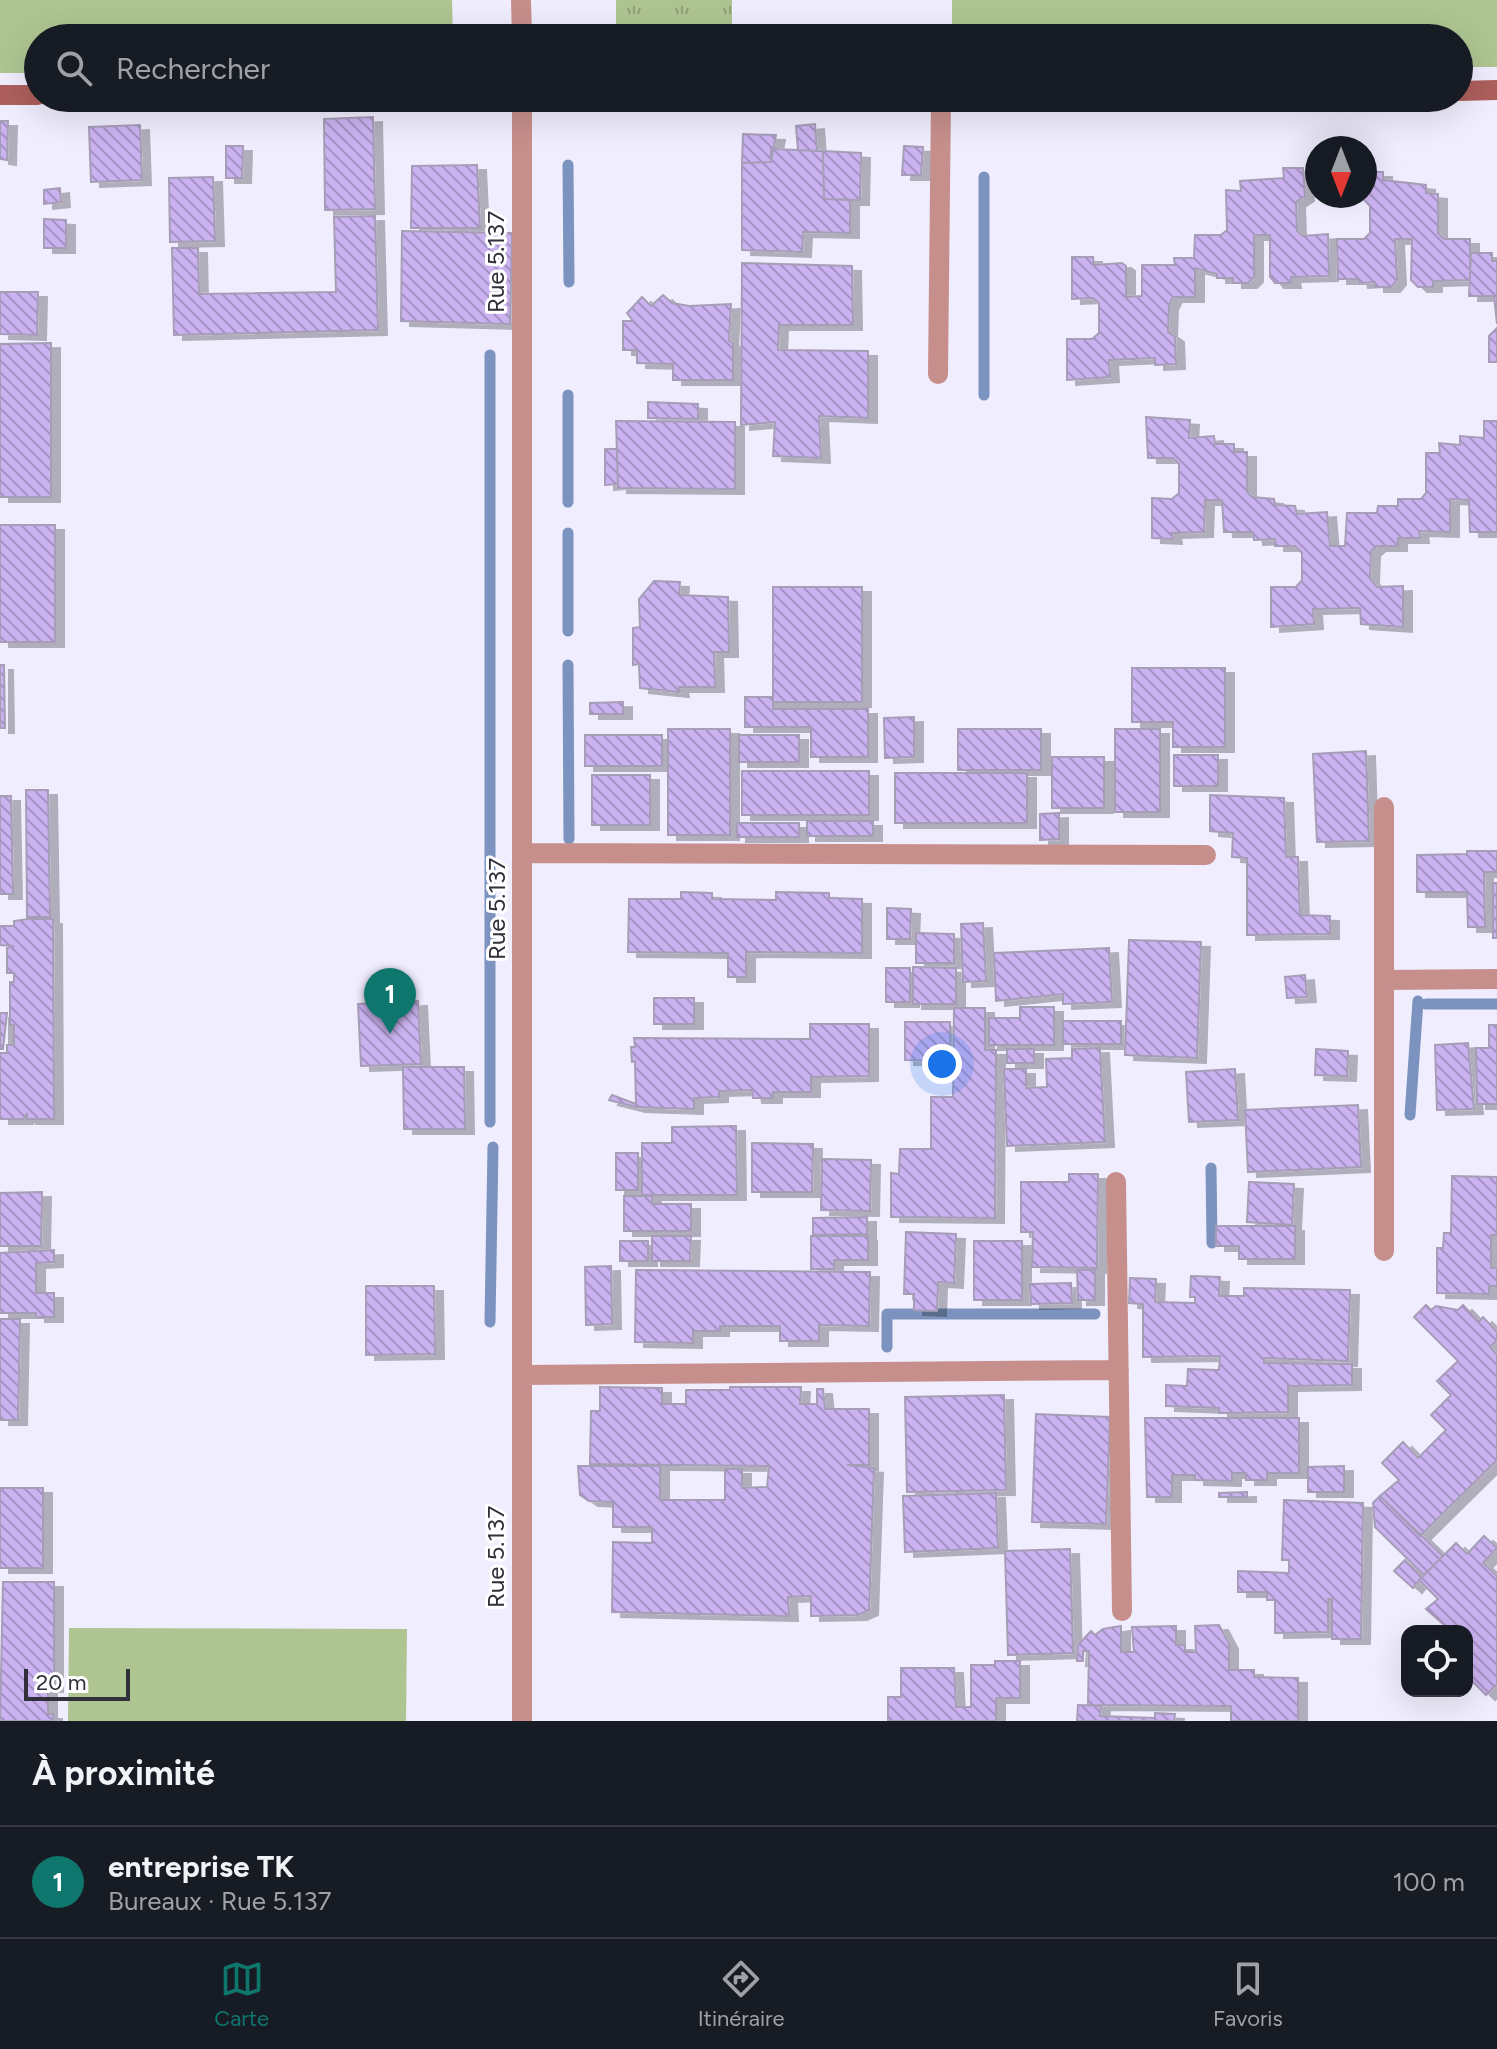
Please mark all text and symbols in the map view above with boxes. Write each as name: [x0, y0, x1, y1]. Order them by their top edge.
search box: [24, 24, 1473, 112]
icon: search: [52, 46, 96, 90]
text: Rechercher: [116, 50, 270, 87]
north arrow: [1305, 136, 1377, 208]
street label: Rue 5.137: [481, 211, 510, 313]
street label: Rue 5.137: [482, 858, 511, 960]
pin: 1: [364, 968, 416, 1034]
your location: [922, 1044, 962, 1084]
street label: Rue 5.137: [481, 1506, 510, 1608]
map controls: [1401, 1625, 1473, 1697]
button: locate: [1401, 1625, 1473, 1697]
scale bar: [24, 1665, 130, 1701]
text: 20 m: [36, 1669, 87, 1696]
text: À proximité: [32, 1753, 215, 1794]
text: entreprise TK: [108, 1848, 294, 1885]
text: 1: [53, 1866, 63, 1898]
text: 100 m: [1392, 1866, 1465, 1898]
text: Bureaux · Rue 5.137: [108, 1885, 332, 1917]
tab: Carte: [214, 1957, 269, 2032]
tab: Itinéraire: [698, 1957, 785, 2032]
tab: Favoris: [1213, 1957, 1283, 2032]

